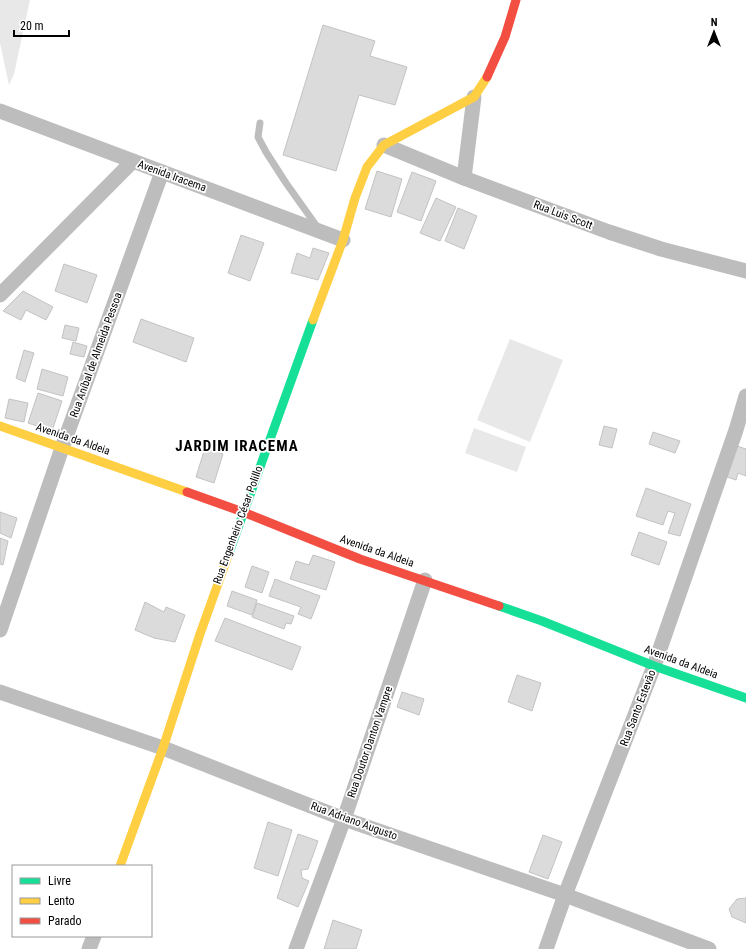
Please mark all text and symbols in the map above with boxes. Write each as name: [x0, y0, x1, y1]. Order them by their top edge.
scale bar: [14, 12, 69, 38]
north arrow: [694, 12, 734, 52]
text: N: [711, 16, 718, 29]
text: 20 m: [20, 19, 44, 33]
street label: Avenida Iracema: [136, 158, 208, 194]
street label: Rua Luis Scott: [532, 198, 594, 232]
street label: Rua Aníbal de Almeida Pessoa: [67, 291, 125, 419]
street label: Avenida da Aldeia: [34, 420, 112, 458]
district label: JARDIM IRACEMA: [175, 437, 299, 455]
street label: Rua Engenheiro César Polillo: [211, 464, 266, 586]
street label: Avenida da Aldeia: [338, 532, 416, 570]
street label: Avenida da Aldeia: [642, 643, 720, 681]
street label: Rua Santo Estevão: [617, 668, 659, 748]
street label: Rua Doutor Danton Vampre: [345, 684, 395, 800]
street label: Rua Adriano Augusto: [309, 799, 400, 843]
legend: [12, 865, 152, 937]
text: Livre: [48, 874, 71, 888]
text: Lento: [48, 894, 75, 908]
text: Parado: [48, 914, 81, 928]

